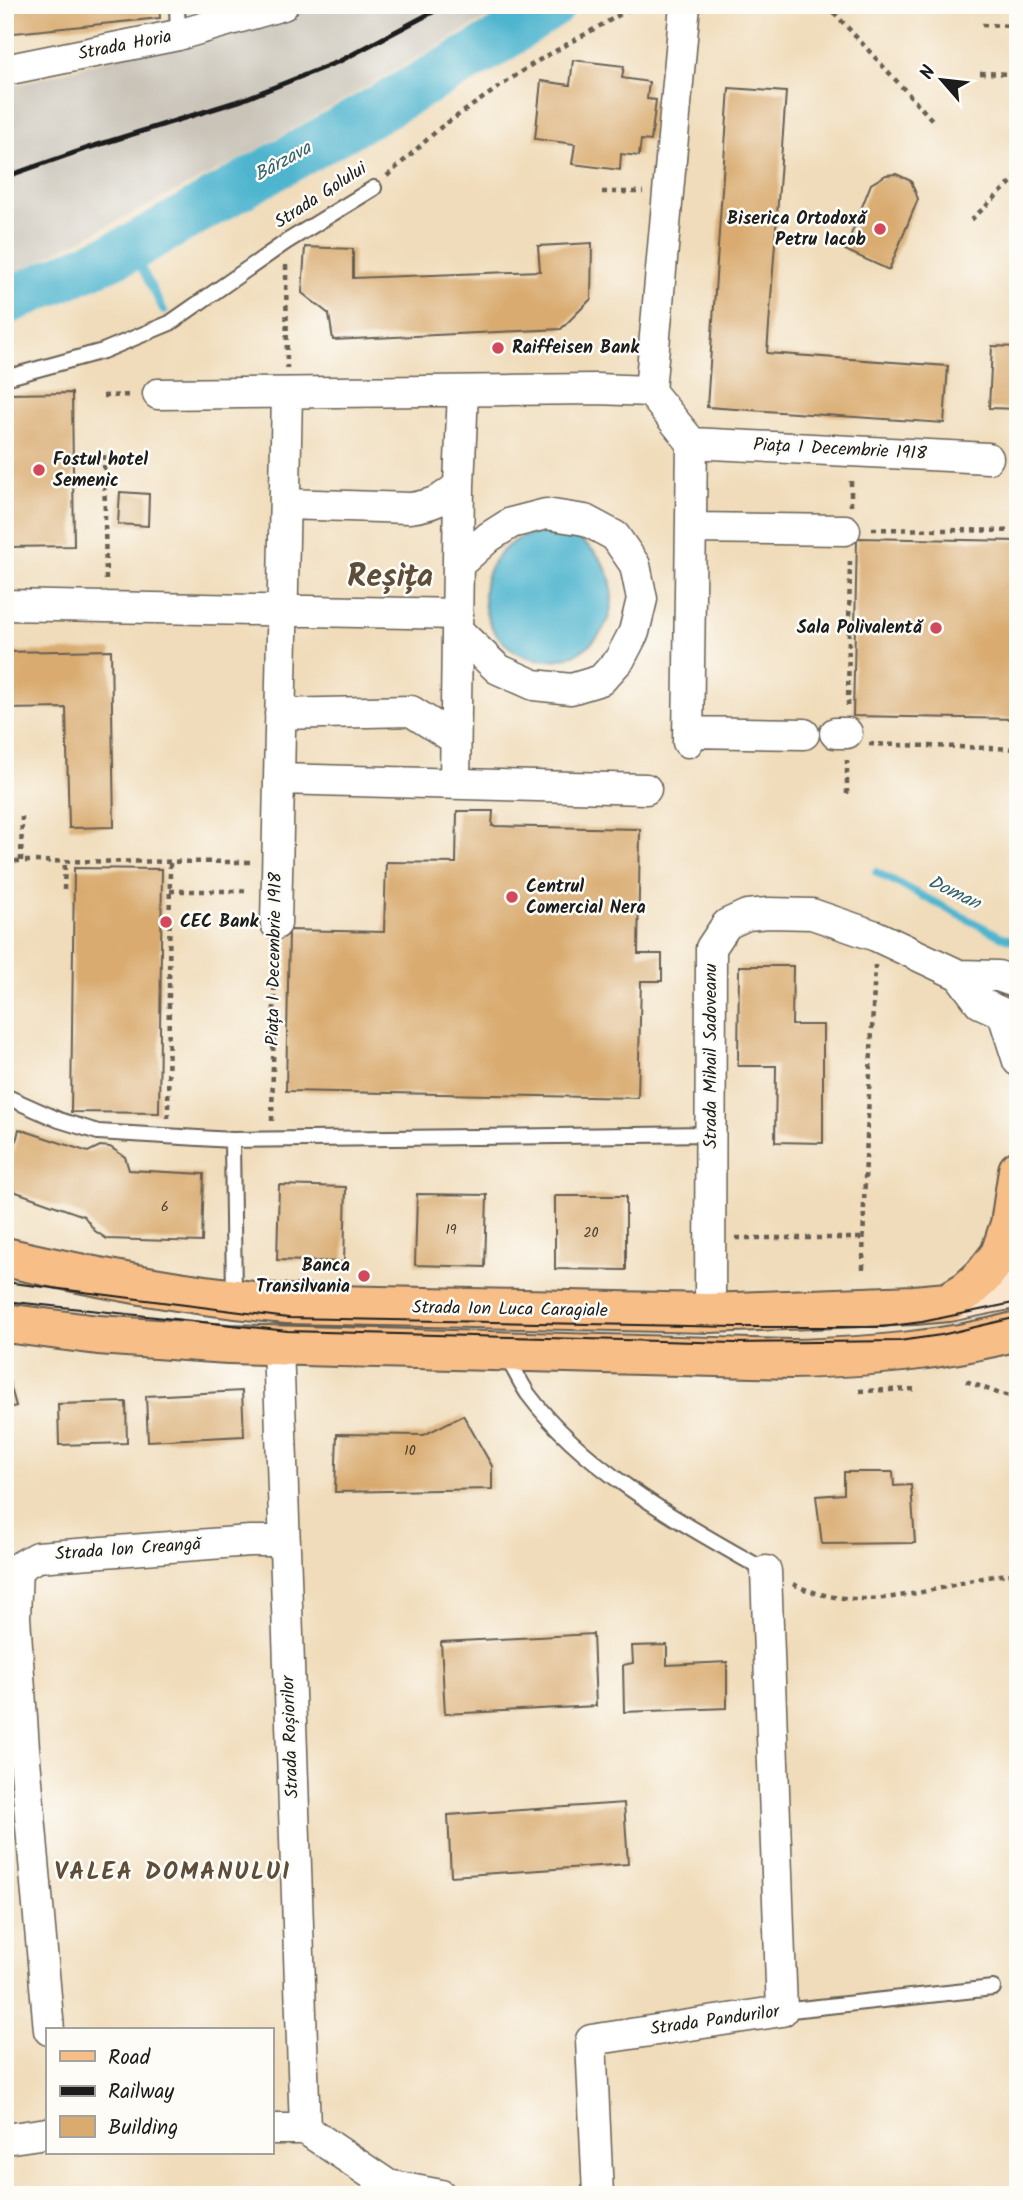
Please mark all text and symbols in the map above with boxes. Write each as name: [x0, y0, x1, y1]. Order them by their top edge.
street label: Strada Horia: [76, 23, 174, 69]
north arrow: [908, 46, 978, 116]
text: N: [913, 61, 945, 85]
water label: Bârzava: [249, 133, 318, 190]
street label: Strada Golului: [269, 155, 374, 237]
place label: Biserica Ortodoxă Petru Iacob: [727, 205, 868, 255]
marker: Biserica Ortodoxă Petru Iacob: [872, 221, 888, 237]
place label: Raiffeisen Bank: [512, 334, 640, 363]
marker: Raiffeisen Bank: [490, 340, 506, 356]
street label: Piața 1 Decembrie 1918: [753, 431, 928, 469]
place label: Fostul hotel Semenic: [53, 446, 148, 496]
marker: Fostul hotel Semenic: [31, 462, 47, 478]
district label: Reșița: [347, 552, 433, 603]
place label: Sala Polivalentă: [797, 614, 924, 643]
marker: Sala Polivalentă: [928, 620, 944, 636]
water label: Doman: [923, 867, 987, 919]
street label: Piața 1 Decembrie 1918: [259, 872, 291, 1046]
place label: Centrul Comercial Nera: [526, 873, 646, 923]
marker: Centrul Comercial Nera: [504, 889, 520, 905]
place label: CEC Bank: [180, 908, 259, 937]
marker: CEC Bank: [158, 914, 174, 930]
street label: Strada Mihail Sadoveanu: [697, 963, 726, 1149]
house number: 6: [161, 1196, 169, 1218]
house number: 19: [445, 1219, 457, 1241]
house number: 20: [583, 1222, 599, 1244]
place label: Banca Transilvania: [256, 1252, 350, 1302]
marker: Banca Transilvania: [356, 1268, 372, 1284]
street label: Strada Ion Luca Caragiale: [412, 1294, 608, 1326]
house number: 10: [404, 1440, 416, 1462]
street label: Strada Ion Creangă: [54, 1530, 203, 1570]
street label: Strada Roșiorilor: [274, 1674, 308, 1799]
district label: VALEA DOMANULUI: [55, 1853, 291, 1892]
street label: Strada Pandurilor: [649, 1997, 782, 2044]
legend: [46, 2028, 273, 2154]
text: Road: [108, 2042, 151, 2075]
text: Railway: [108, 2076, 174, 2109]
text: Building: [108, 2112, 178, 2145]

